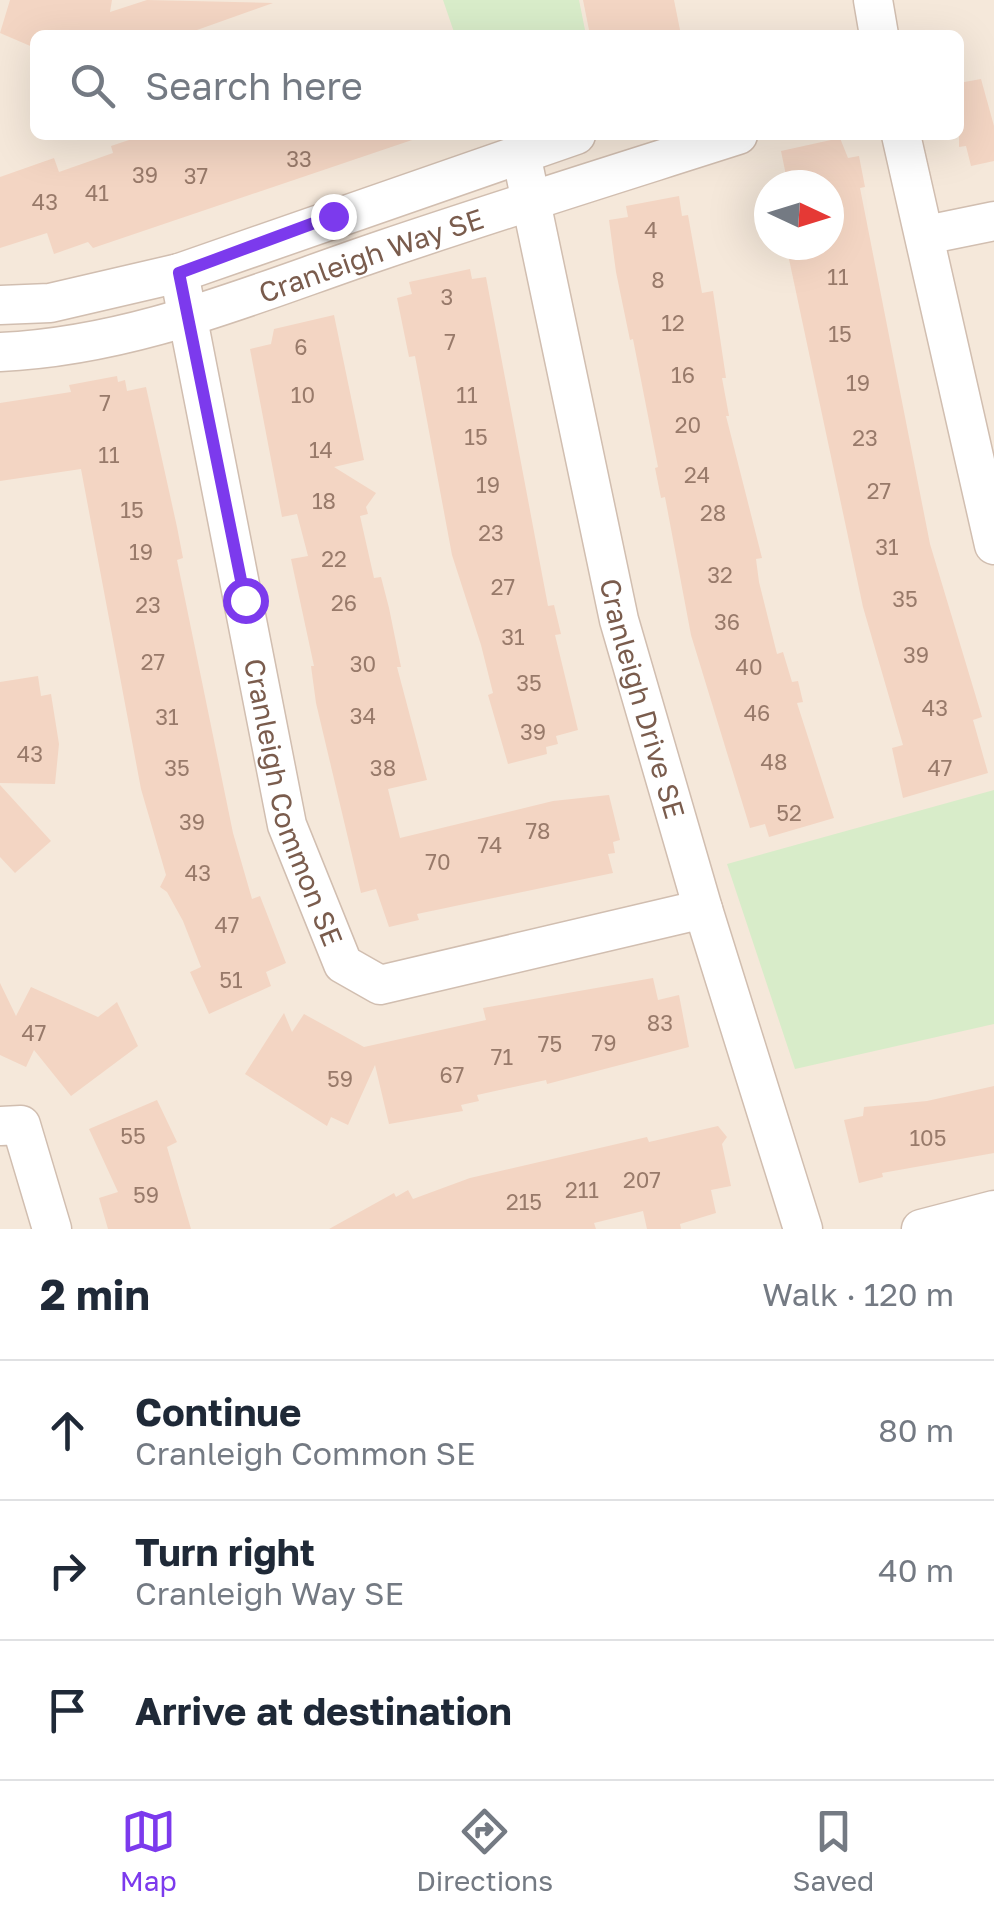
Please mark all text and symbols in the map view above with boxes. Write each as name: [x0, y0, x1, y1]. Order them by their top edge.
search box: [30, 30, 964, 140]
icon: search: [65, 58, 120, 113]
text: Search here: [145, 63, 363, 108]
house number: 33: [286, 145, 312, 172]
house number: 39: [132, 161, 158, 188]
house number: 37: [184, 162, 208, 189]
north arrow: [754, 170, 844, 260]
house number: 41: [85, 179, 109, 206]
house number: 43: [32, 188, 58, 215]
route end: [311, 194, 357, 240]
street label: Cranleigh Way SE: [254, 201, 488, 309]
house number: 4: [644, 216, 658, 243]
house number: 11: [827, 263, 849, 290]
house number: 8: [651, 266, 665, 293]
house number: 3: [441, 283, 453, 310]
house number: 12: [661, 309, 685, 336]
house number: 15: [828, 320, 852, 347]
house number: 7: [444, 328, 456, 355]
house number: 6: [294, 333, 308, 360]
house number: 16: [671, 361, 695, 388]
house number: 19: [846, 369, 870, 396]
house number: 10: [291, 381, 315, 408]
house number: 11: [456, 381, 478, 408]
house number: 7: [99, 389, 111, 416]
house number: 20: [675, 411, 701, 438]
house number: 15: [464, 423, 488, 450]
house number: 23: [852, 424, 878, 451]
house number: 14: [309, 436, 333, 463]
house number: 11: [98, 441, 120, 468]
house number: 24: [684, 461, 710, 488]
house number: 19: [476, 471, 500, 498]
house number: 27: [867, 477, 891, 504]
house number: 18: [312, 487, 336, 514]
house number: 15: [120, 496, 144, 523]
house number: 28: [700, 499, 726, 526]
house number: 23: [478, 519, 504, 546]
house number: 31: [875, 533, 899, 560]
house number: 19: [129, 538, 153, 565]
house number: 22: [321, 545, 347, 572]
house number: 32: [707, 561, 733, 588]
house number: 27: [491, 573, 515, 600]
street label: Cranleigh Drive SE: [594, 575, 692, 822]
route start: [223, 578, 269, 624]
house number: 35: [892, 585, 918, 612]
house number: 26: [331, 589, 357, 616]
house number: 23: [135, 591, 161, 618]
house number: 36: [714, 608, 740, 635]
house number: 31: [501, 623, 525, 650]
house number: 39: [903, 641, 929, 668]
house number: 27: [141, 648, 165, 675]
house number: 30: [350, 650, 376, 677]
house number: 40: [735, 653, 763, 680]
street label: Cranleigh Common SE: [238, 655, 350, 950]
house number: 35: [516, 669, 542, 696]
house number: 43: [922, 694, 948, 721]
house number: 46: [744, 699, 770, 726]
house number: 34: [350, 702, 376, 729]
house number: 31: [155, 703, 179, 730]
house number: 39: [520, 718, 546, 745]
house number: 43: [17, 740, 43, 767]
house number: 48: [761, 748, 787, 775]
house number: 35: [164, 754, 190, 781]
house number: 38: [370, 754, 396, 781]
house number: 47: [927, 754, 953, 781]
house number: 52: [776, 799, 802, 826]
house number: 39: [179, 808, 205, 835]
house number: 78: [525, 817, 551, 844]
house number: 74: [477, 831, 503, 858]
house number: 70: [425, 848, 451, 875]
house number: 43: [185, 859, 211, 886]
house number: 47: [214, 911, 240, 938]
house number: 51: [219, 966, 243, 993]
house number: 83: [647, 1009, 673, 1036]
house number: 47: [21, 1019, 47, 1046]
house number: 79: [592, 1029, 616, 1056]
house number: 75: [538, 1030, 562, 1057]
house number: 71: [491, 1043, 513, 1070]
house number: 67: [440, 1061, 464, 1088]
house number: 59: [327, 1065, 353, 1092]
house number: 55: [120, 1122, 146, 1149]
house number: 105: [909, 1124, 947, 1151]
house number: 207: [623, 1166, 661, 1193]
house number: 211: [565, 1176, 599, 1203]
house number: 59: [133, 1181, 159, 1208]
house number: 215: [506, 1188, 542, 1215]
text: 2 min: [40, 1269, 150, 1319]
text: Walk · 120 m: [762, 1275, 954, 1313]
text: Continue: [135, 1389, 301, 1434]
icon: ahead: [40, 1403, 95, 1458]
text: 80 m: [878, 1411, 954, 1449]
text: Cranleigh Common SE: [135, 1434, 476, 1472]
text: Turn right: [135, 1529, 315, 1574]
icon: right: [40, 1543, 95, 1598]
text: 40 m: [878, 1551, 954, 1589]
text: Cranleigh Way SE: [135, 1574, 404, 1612]
icon: arrive: [40, 1683, 95, 1738]
text: Arrive at destination: [135, 1688, 512, 1733]
tab: Map: [120, 1804, 177, 1897]
tab: Directions: [416, 1804, 553, 1897]
tab: Saved: [792, 1804, 874, 1897]

